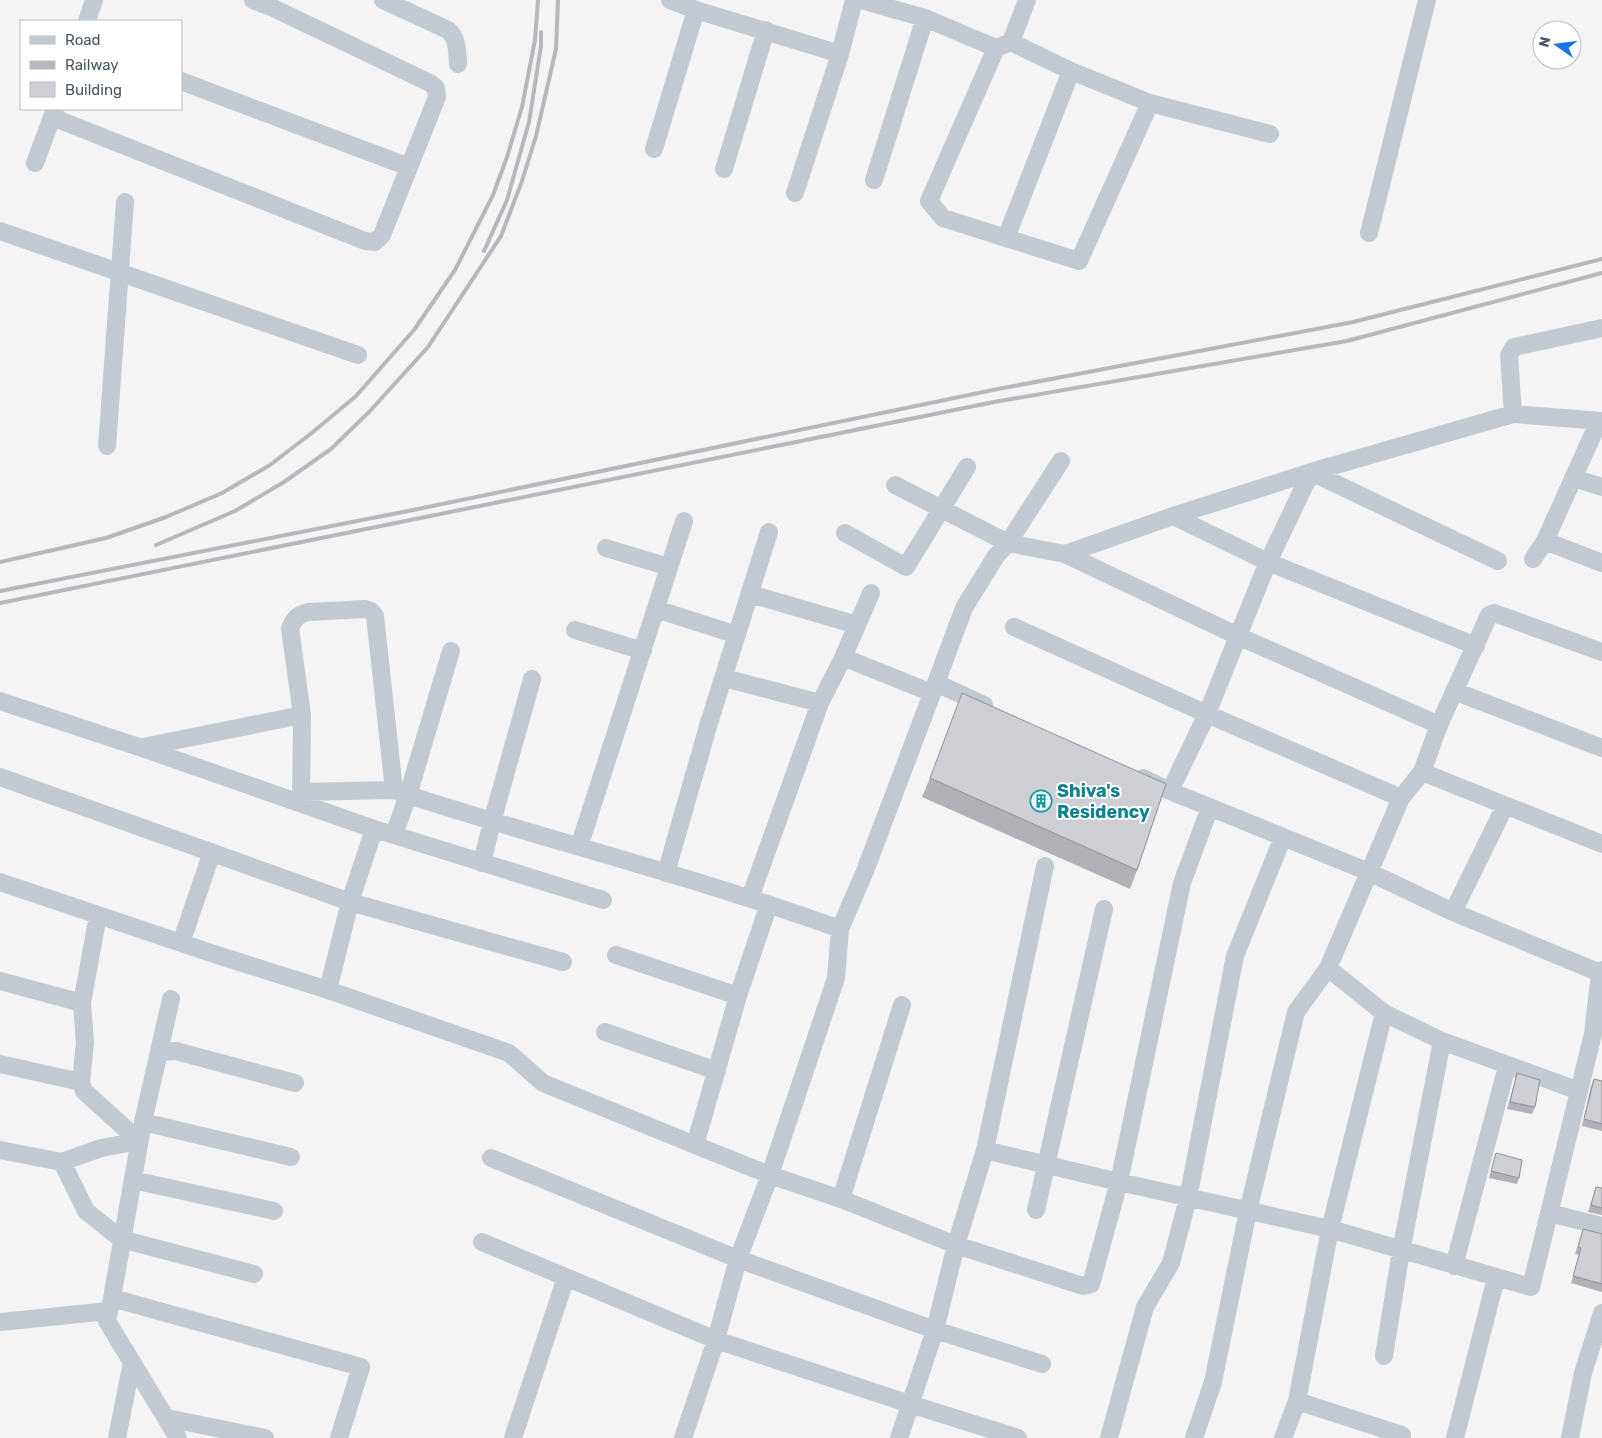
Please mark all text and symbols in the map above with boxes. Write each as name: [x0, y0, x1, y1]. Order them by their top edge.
legend: [20, 20, 182, 110]
north arrow: [1532, 20, 1582, 70]
text: Road: [65, 31, 101, 49]
text: N: [1535, 35, 1554, 49]
text: Railway: [65, 56, 119, 74]
text: Building: [65, 81, 122, 99]
place label: Shiva's Residency: [1057, 780, 1150, 823]
building icon: Shiva's Residency: [1029, 789, 1053, 813]

